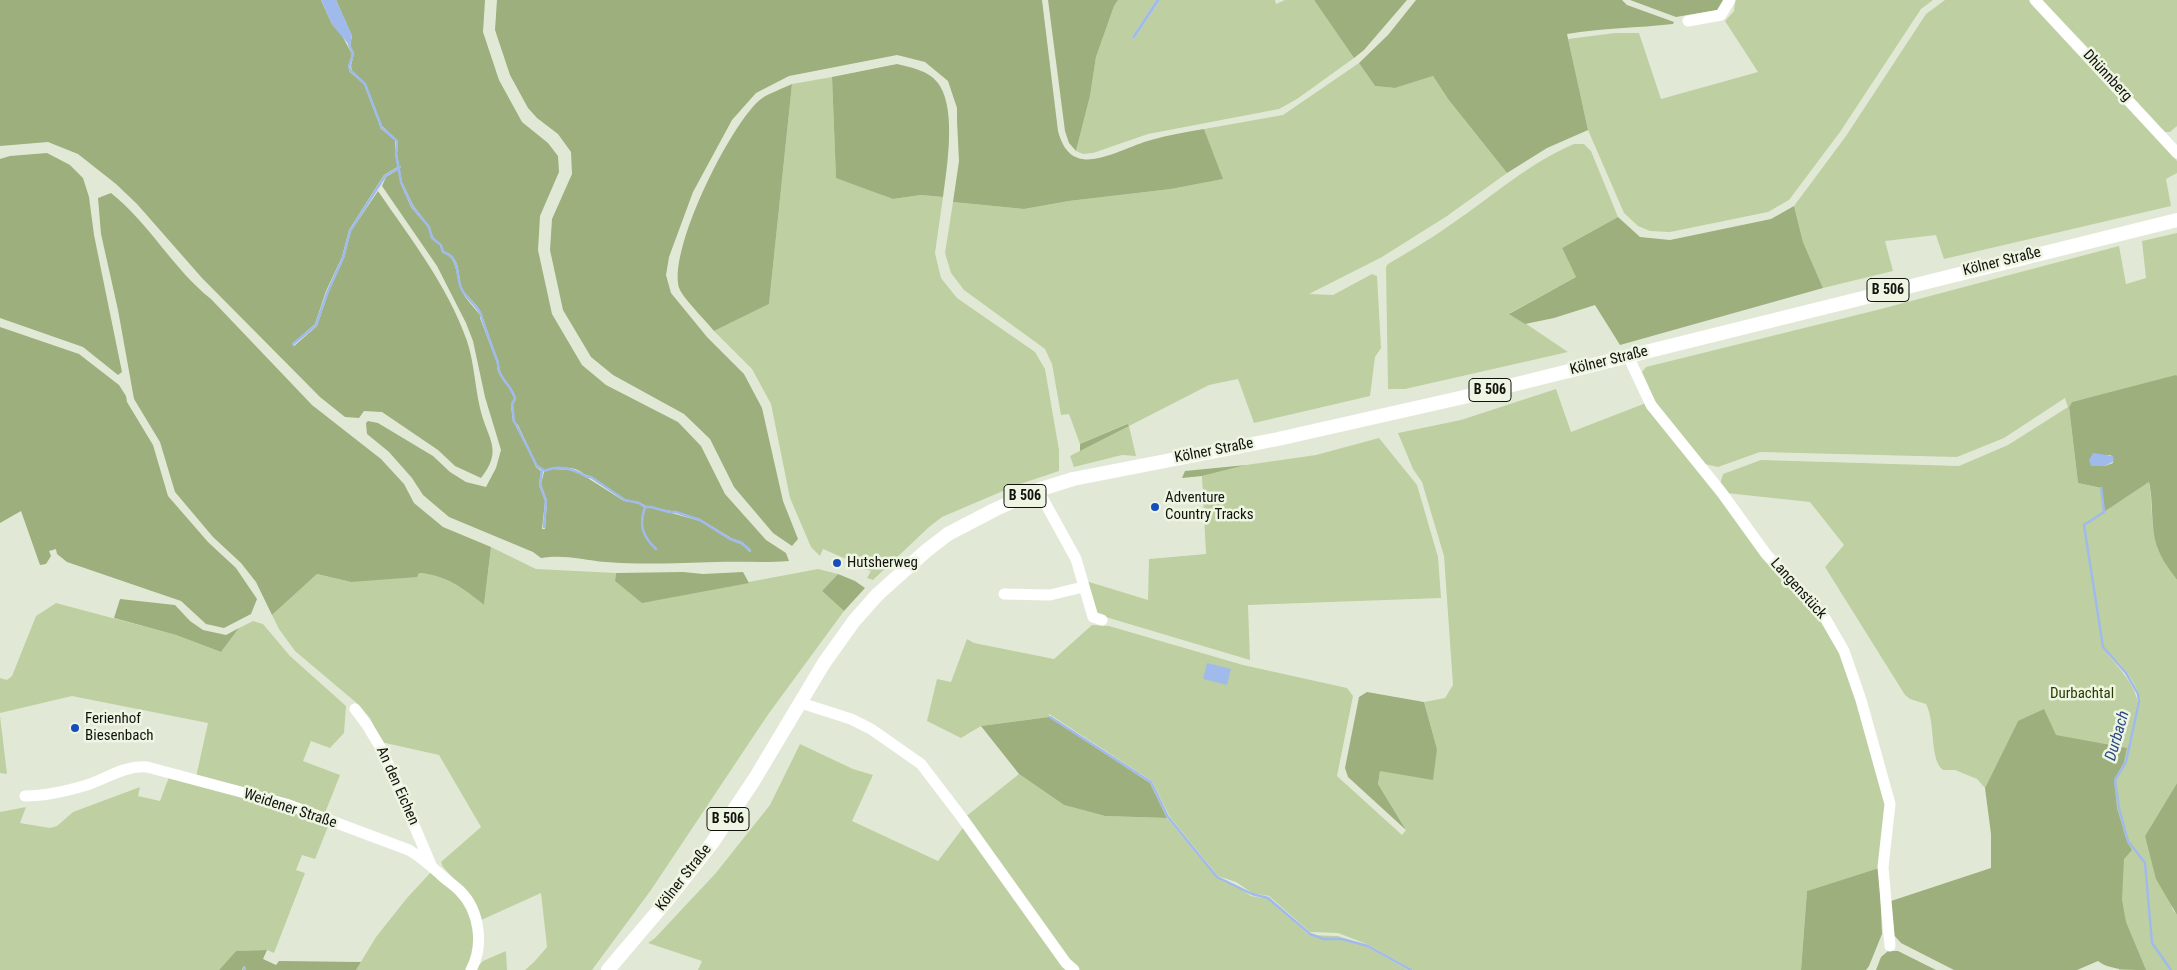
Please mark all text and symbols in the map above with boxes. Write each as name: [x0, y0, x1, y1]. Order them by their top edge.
street label: Dhünnberg: [2079, 47, 2135, 105]
street label: Kölner Straße: [1961, 244, 2043, 280]
road number: B 506: [1867, 278, 1909, 302]
street label: Kölner Straße: [1568, 343, 1650, 379]
road number: B 506: [1469, 378, 1511, 402]
street label: Kölner Straße: [1173, 435, 1255, 467]
road number: B 506: [1004, 484, 1046, 508]
place label: Adventure Country Tracks: [1165, 489, 1254, 524]
marker: Adventure Country Tracks: [1149, 501, 1161, 513]
place label: Hutsherweg: [847, 554, 918, 572]
street label: Langenstück: [1766, 555, 1830, 623]
marker: Hutsherweg: [831, 557, 843, 569]
park label: Durbachtal: [2050, 685, 2114, 703]
water label: Durbach: [2102, 709, 2134, 763]
place label: Ferienhof Biesenbach: [85, 710, 154, 745]
marker: Ferienhof Biesenbach: [69, 722, 81, 734]
street label: An den Eichen: [372, 744, 422, 828]
street label: Weidener Straße: [241, 785, 339, 833]
road number: B 506: [707, 808, 749, 831]
street label: Kölner Straße: [652, 841, 716, 915]

